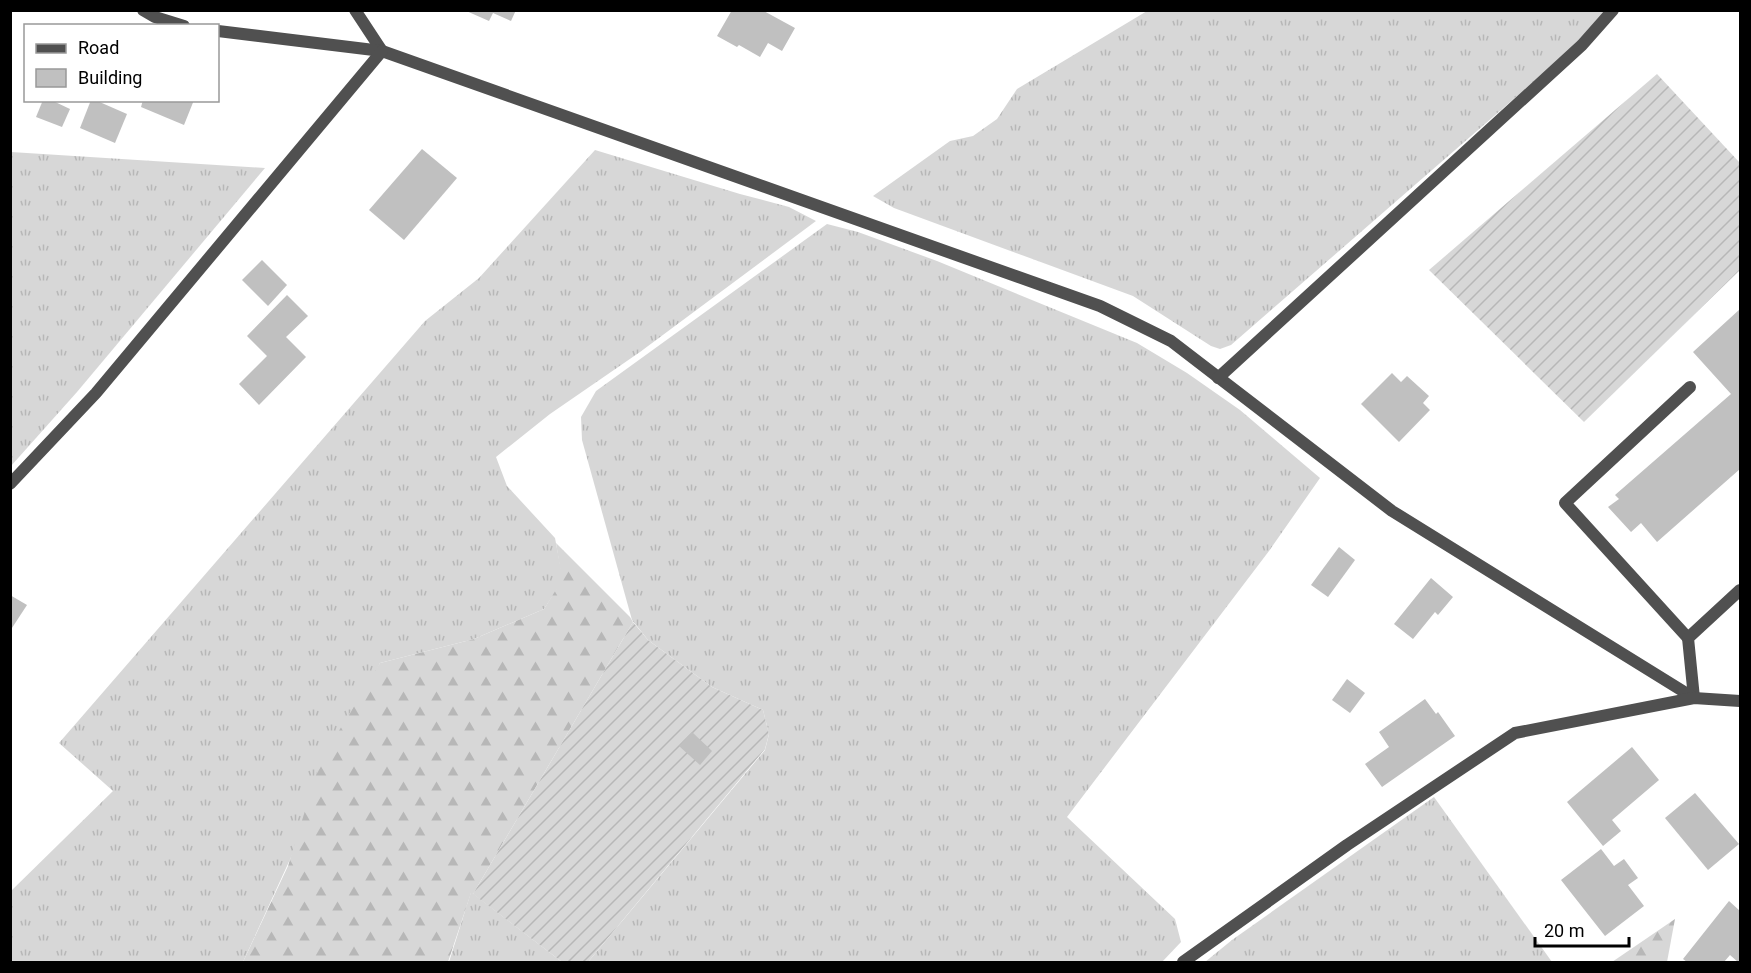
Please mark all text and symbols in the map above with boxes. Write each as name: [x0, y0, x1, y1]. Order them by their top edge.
legend: [24, 24, 219, 102]
text: Road: [78, 37, 119, 58]
text: Building: [78, 67, 142, 88]
scale bar: [1535, 910, 1630, 948]
text: 20 m: [1544, 920, 1584, 941]

